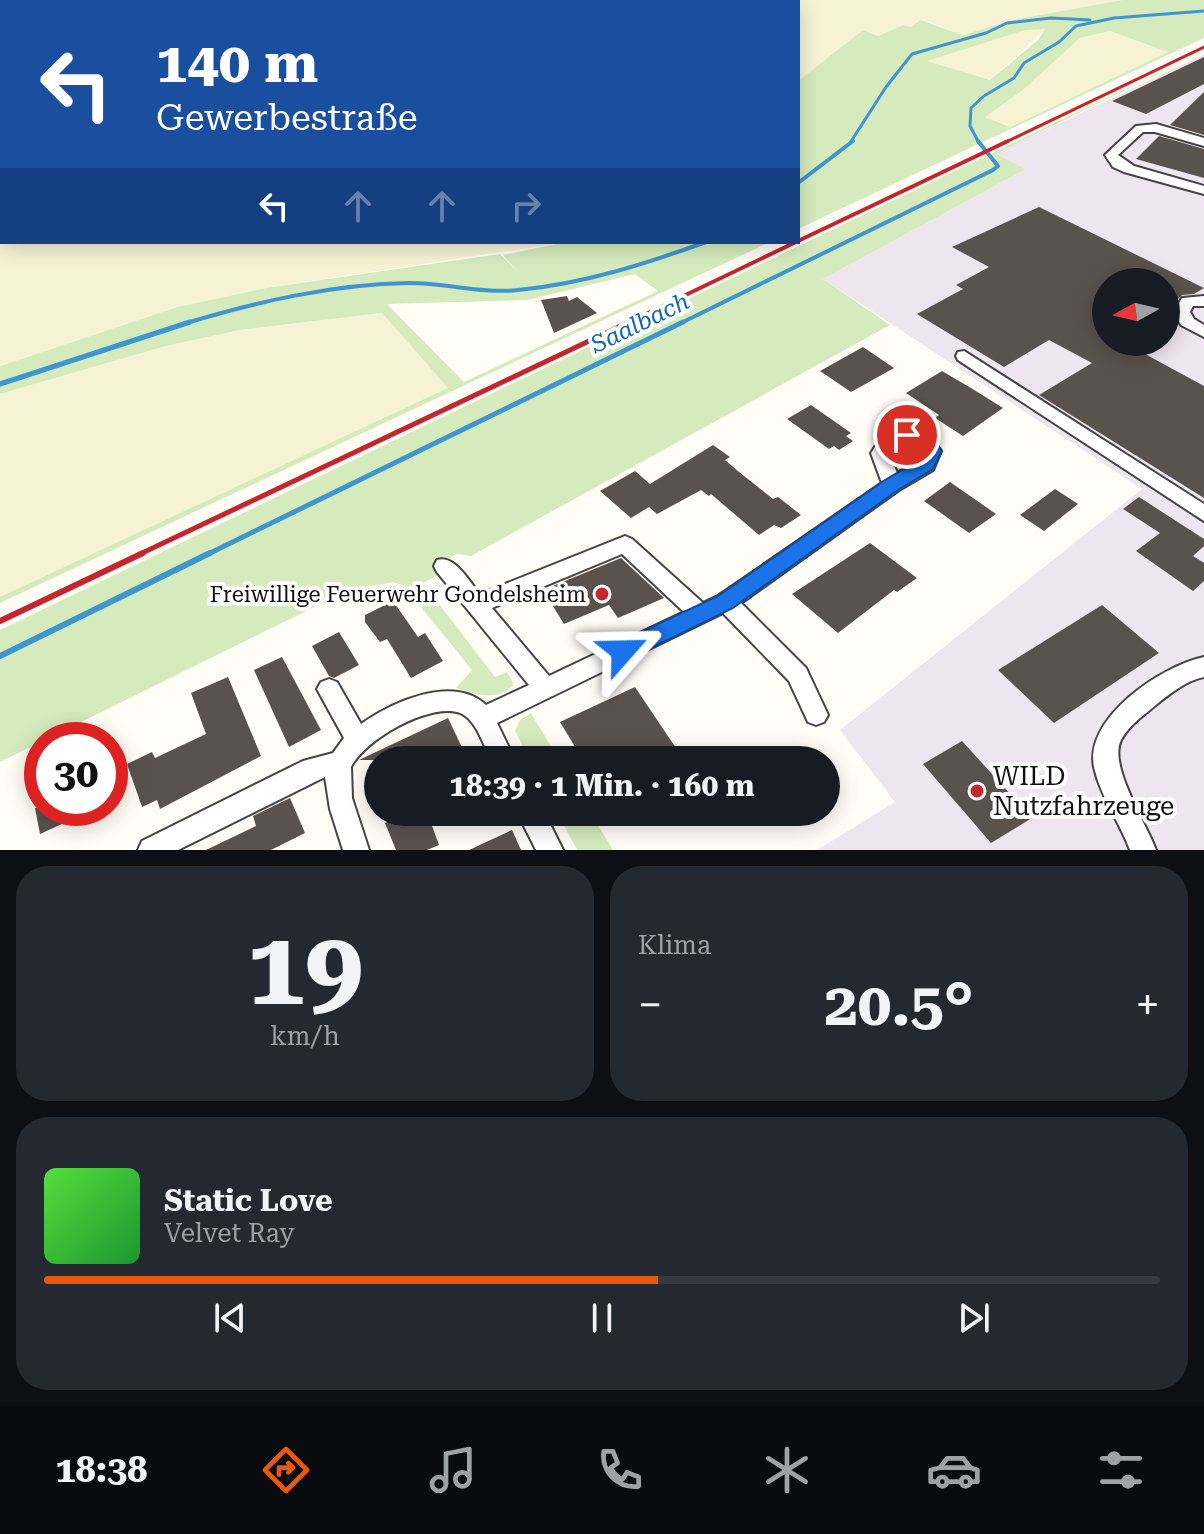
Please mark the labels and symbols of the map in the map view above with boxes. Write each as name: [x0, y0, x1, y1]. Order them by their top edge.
north arrow: [1092, 268, 1180, 356]
water label: Saalbach: [585, 287, 694, 359]
pin: [873, 401, 941, 469]
place label: Freiwillige Feuerwehr Gondelsheim: [210, 582, 586, 607]
marker: Freiwillige Feuerwehr Gondelsheim: [593, 585, 611, 603]
position arrow: [581, 609, 665, 693]
speed limit sign: 30: [24, 722, 128, 826]
place label: WILD Nutzfahrzeuge: [993, 761, 1174, 821]
marker: WILD Nutzfahrzeuge: [968, 782, 986, 800]

